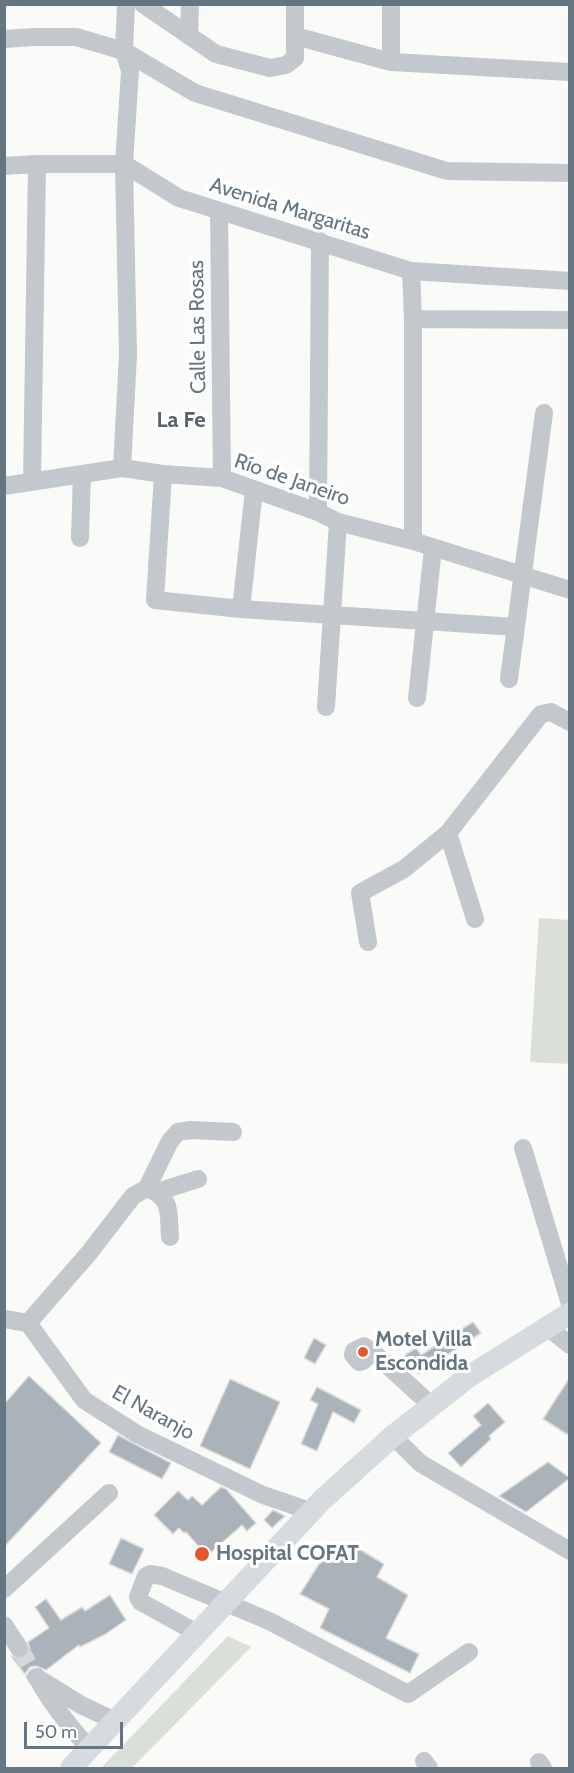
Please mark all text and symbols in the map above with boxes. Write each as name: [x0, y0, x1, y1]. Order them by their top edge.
street label: Avenida Margaritas: [207, 173, 373, 245]
street label: Calle Las Rosas: [184, 260, 212, 394]
district label: La Fe: [156, 408, 206, 434]
street label: Río de Janeiro: [231, 448, 353, 512]
place label: Motel Villa Escondida: [375, 1327, 472, 1377]
marker: Motel Villa Escondida: [356, 1345, 370, 1359]
street label: El Naranjo: [107, 1380, 199, 1446]
place label: Hospital COFAT: [216, 1541, 359, 1567]
marker: Hospital COFAT: [193, 1545, 211, 1563]
scale bar: [27, 1710, 126, 1748]
text: 50 m: [35, 1721, 77, 1743]

